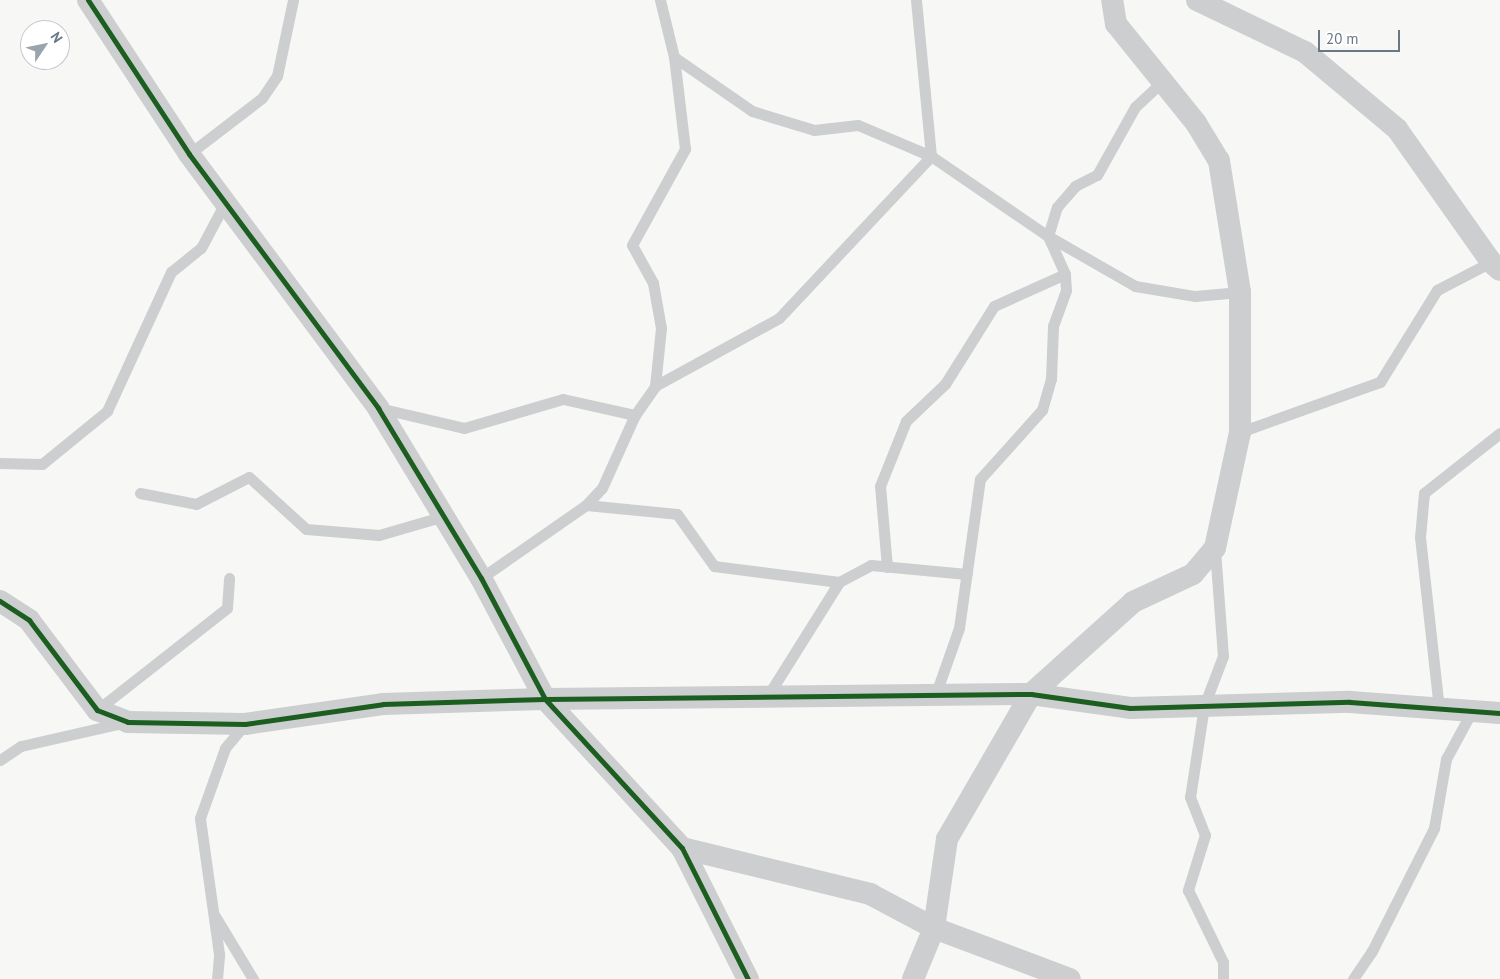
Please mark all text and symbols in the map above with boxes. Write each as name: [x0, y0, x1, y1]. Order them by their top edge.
north arrow: [20, 20, 70, 70]
scale bar: [1320, 20, 1402, 52]
text: N: [47, 28, 67, 46]
text: 20 m: [1326, 29, 1359, 48]

